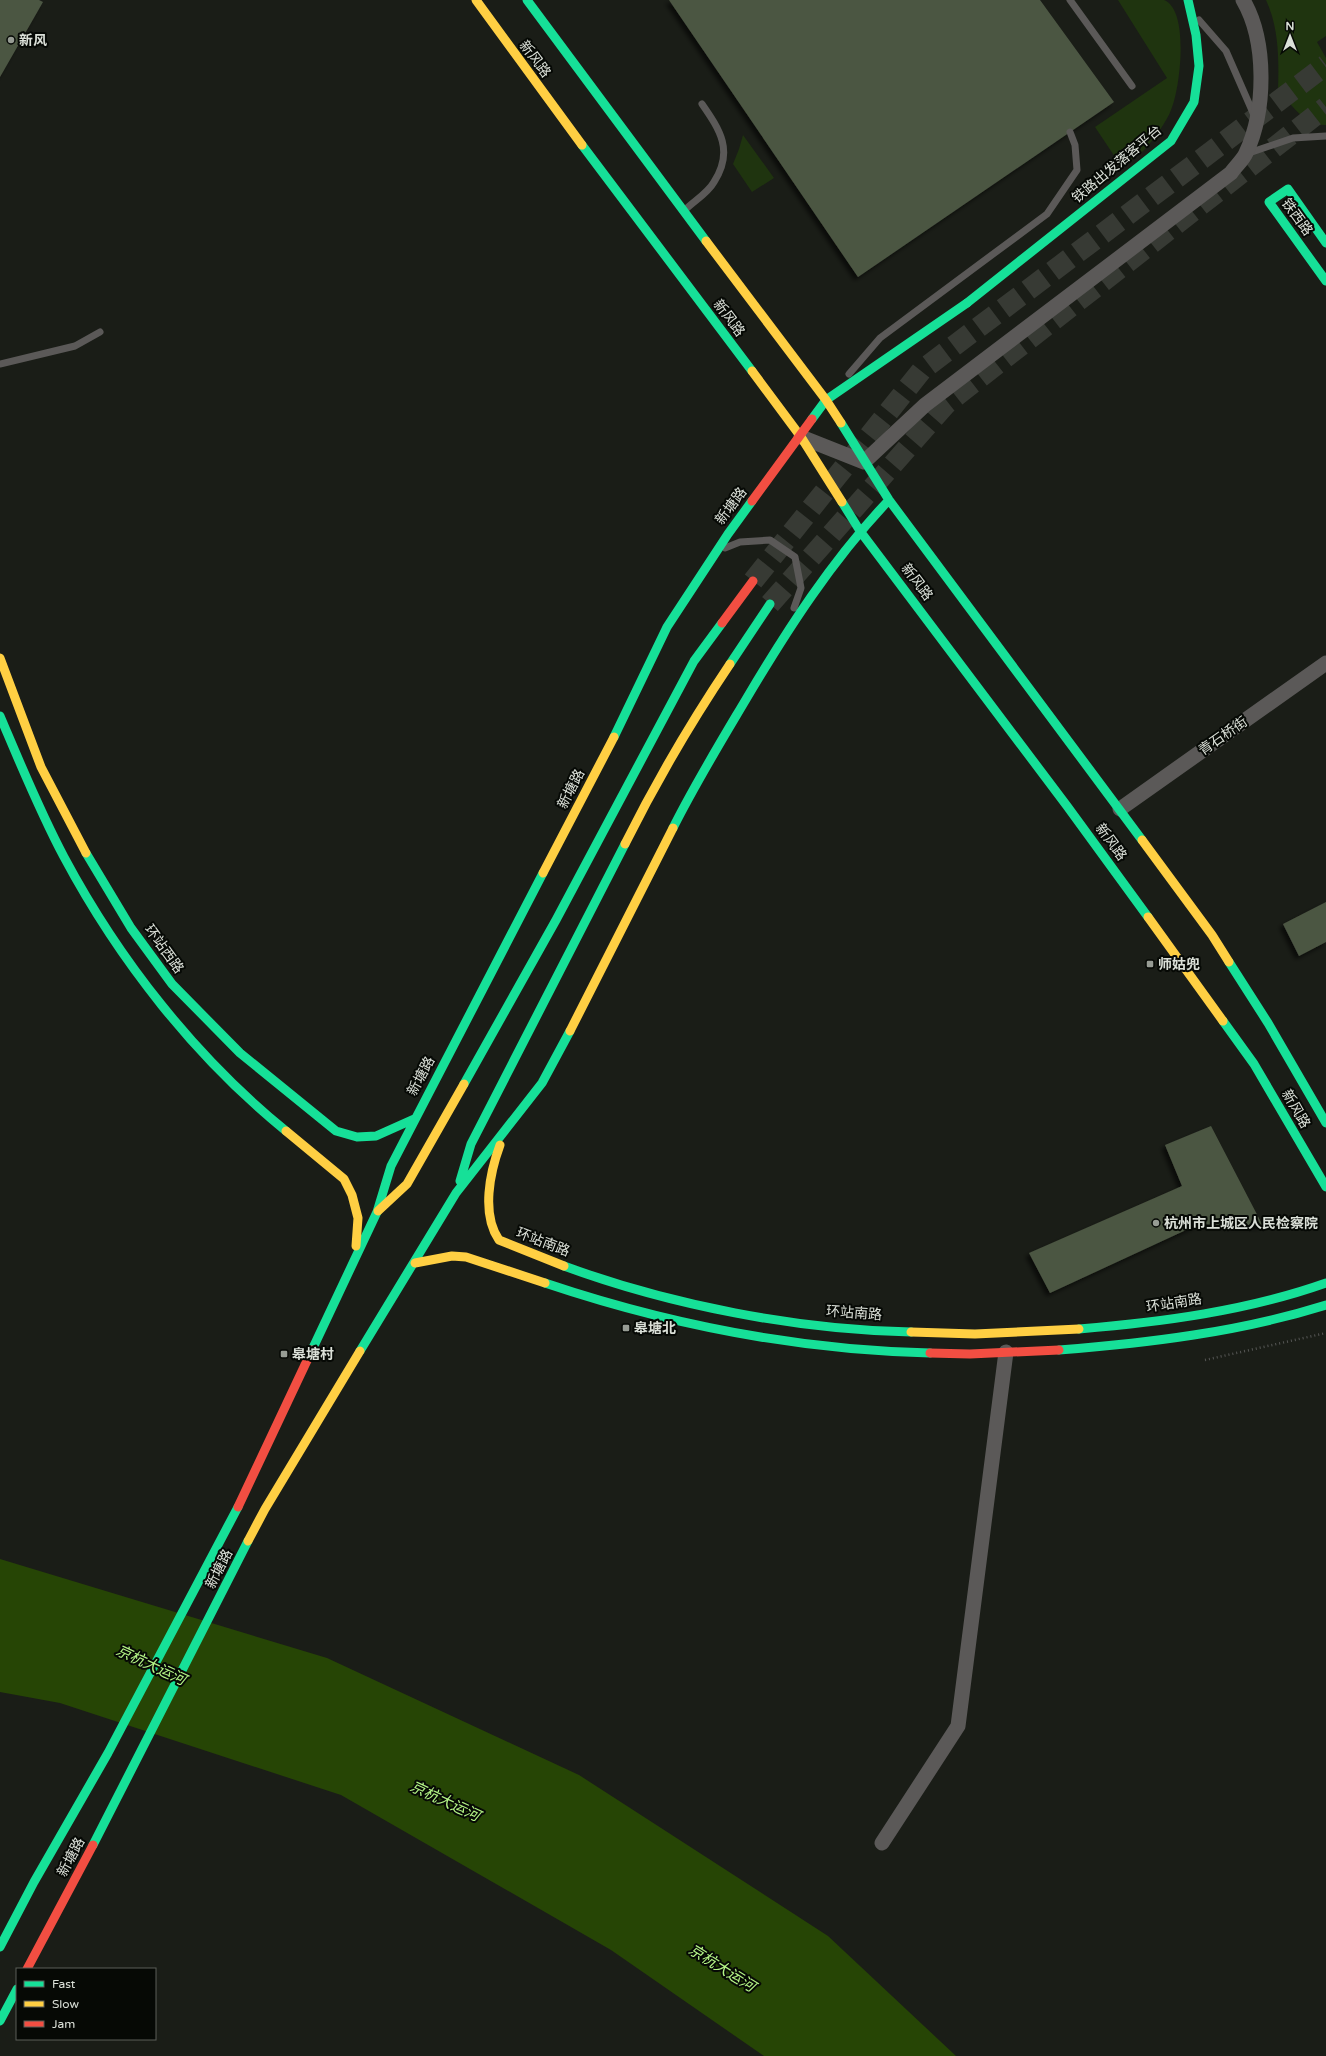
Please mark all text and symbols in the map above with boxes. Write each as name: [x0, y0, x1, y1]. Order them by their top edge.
north arrow: [1270, 16, 1310, 56]
text: N: [1286, 20, 1294, 33]
place label: 新风: [19, 32, 47, 49]
marker: 新风: [6, 35, 16, 45]
street label: 新风路: [516, 37, 554, 81]
street label: 铁路出发落客平台: [1069, 121, 1165, 207]
street label: 铁西路: [1278, 195, 1316, 239]
street label: 新风路: [710, 296, 748, 340]
street label: 新塘路: [712, 484, 750, 528]
street label: 新风路: [898, 560, 936, 604]
street label: 青石桥街: [1195, 713, 1251, 759]
street label: 新塘路: [554, 766, 588, 812]
street label: 新风路: [1092, 820, 1130, 864]
street label: 环站西路: [141, 921, 187, 977]
place label: 师姑兜: [1158, 956, 1200, 973]
marker: 师姑兜: [1145, 959, 1155, 969]
street label: 新塘路: [404, 1053, 438, 1099]
street label: 新风路: [1278, 1087, 1314, 1131]
place label: 杭州市上城区人民检察院: [1164, 1215, 1318, 1232]
marker: 杭州市上城区人民检察院: [1151, 1218, 1161, 1228]
street label: 环站南路: [514, 1224, 572, 1260]
street label: 环站南路: [1145, 1290, 1203, 1316]
street label: 环站南路: [825, 1303, 883, 1323]
place label: 皋塘北: [634, 1320, 676, 1337]
marker: 皋塘北: [621, 1323, 631, 1333]
place label: 皋塘村: [292, 1346, 334, 1363]
marker: 皋塘村: [279, 1349, 289, 1359]
street label: 新塘路: [202, 1546, 236, 1592]
water label: 京杭大运河: [113, 1641, 192, 1690]
water label: 京杭大运河: [407, 1777, 486, 1826]
street label: 新塘路: [54, 1834, 88, 1880]
water label: 京杭大运河: [685, 1940, 761, 1997]
legend: [16, 1968, 156, 2040]
text: Fast: [52, 1977, 76, 1991]
text: Slow: [52, 1997, 79, 2011]
text: Jam: [52, 2017, 75, 2031]

